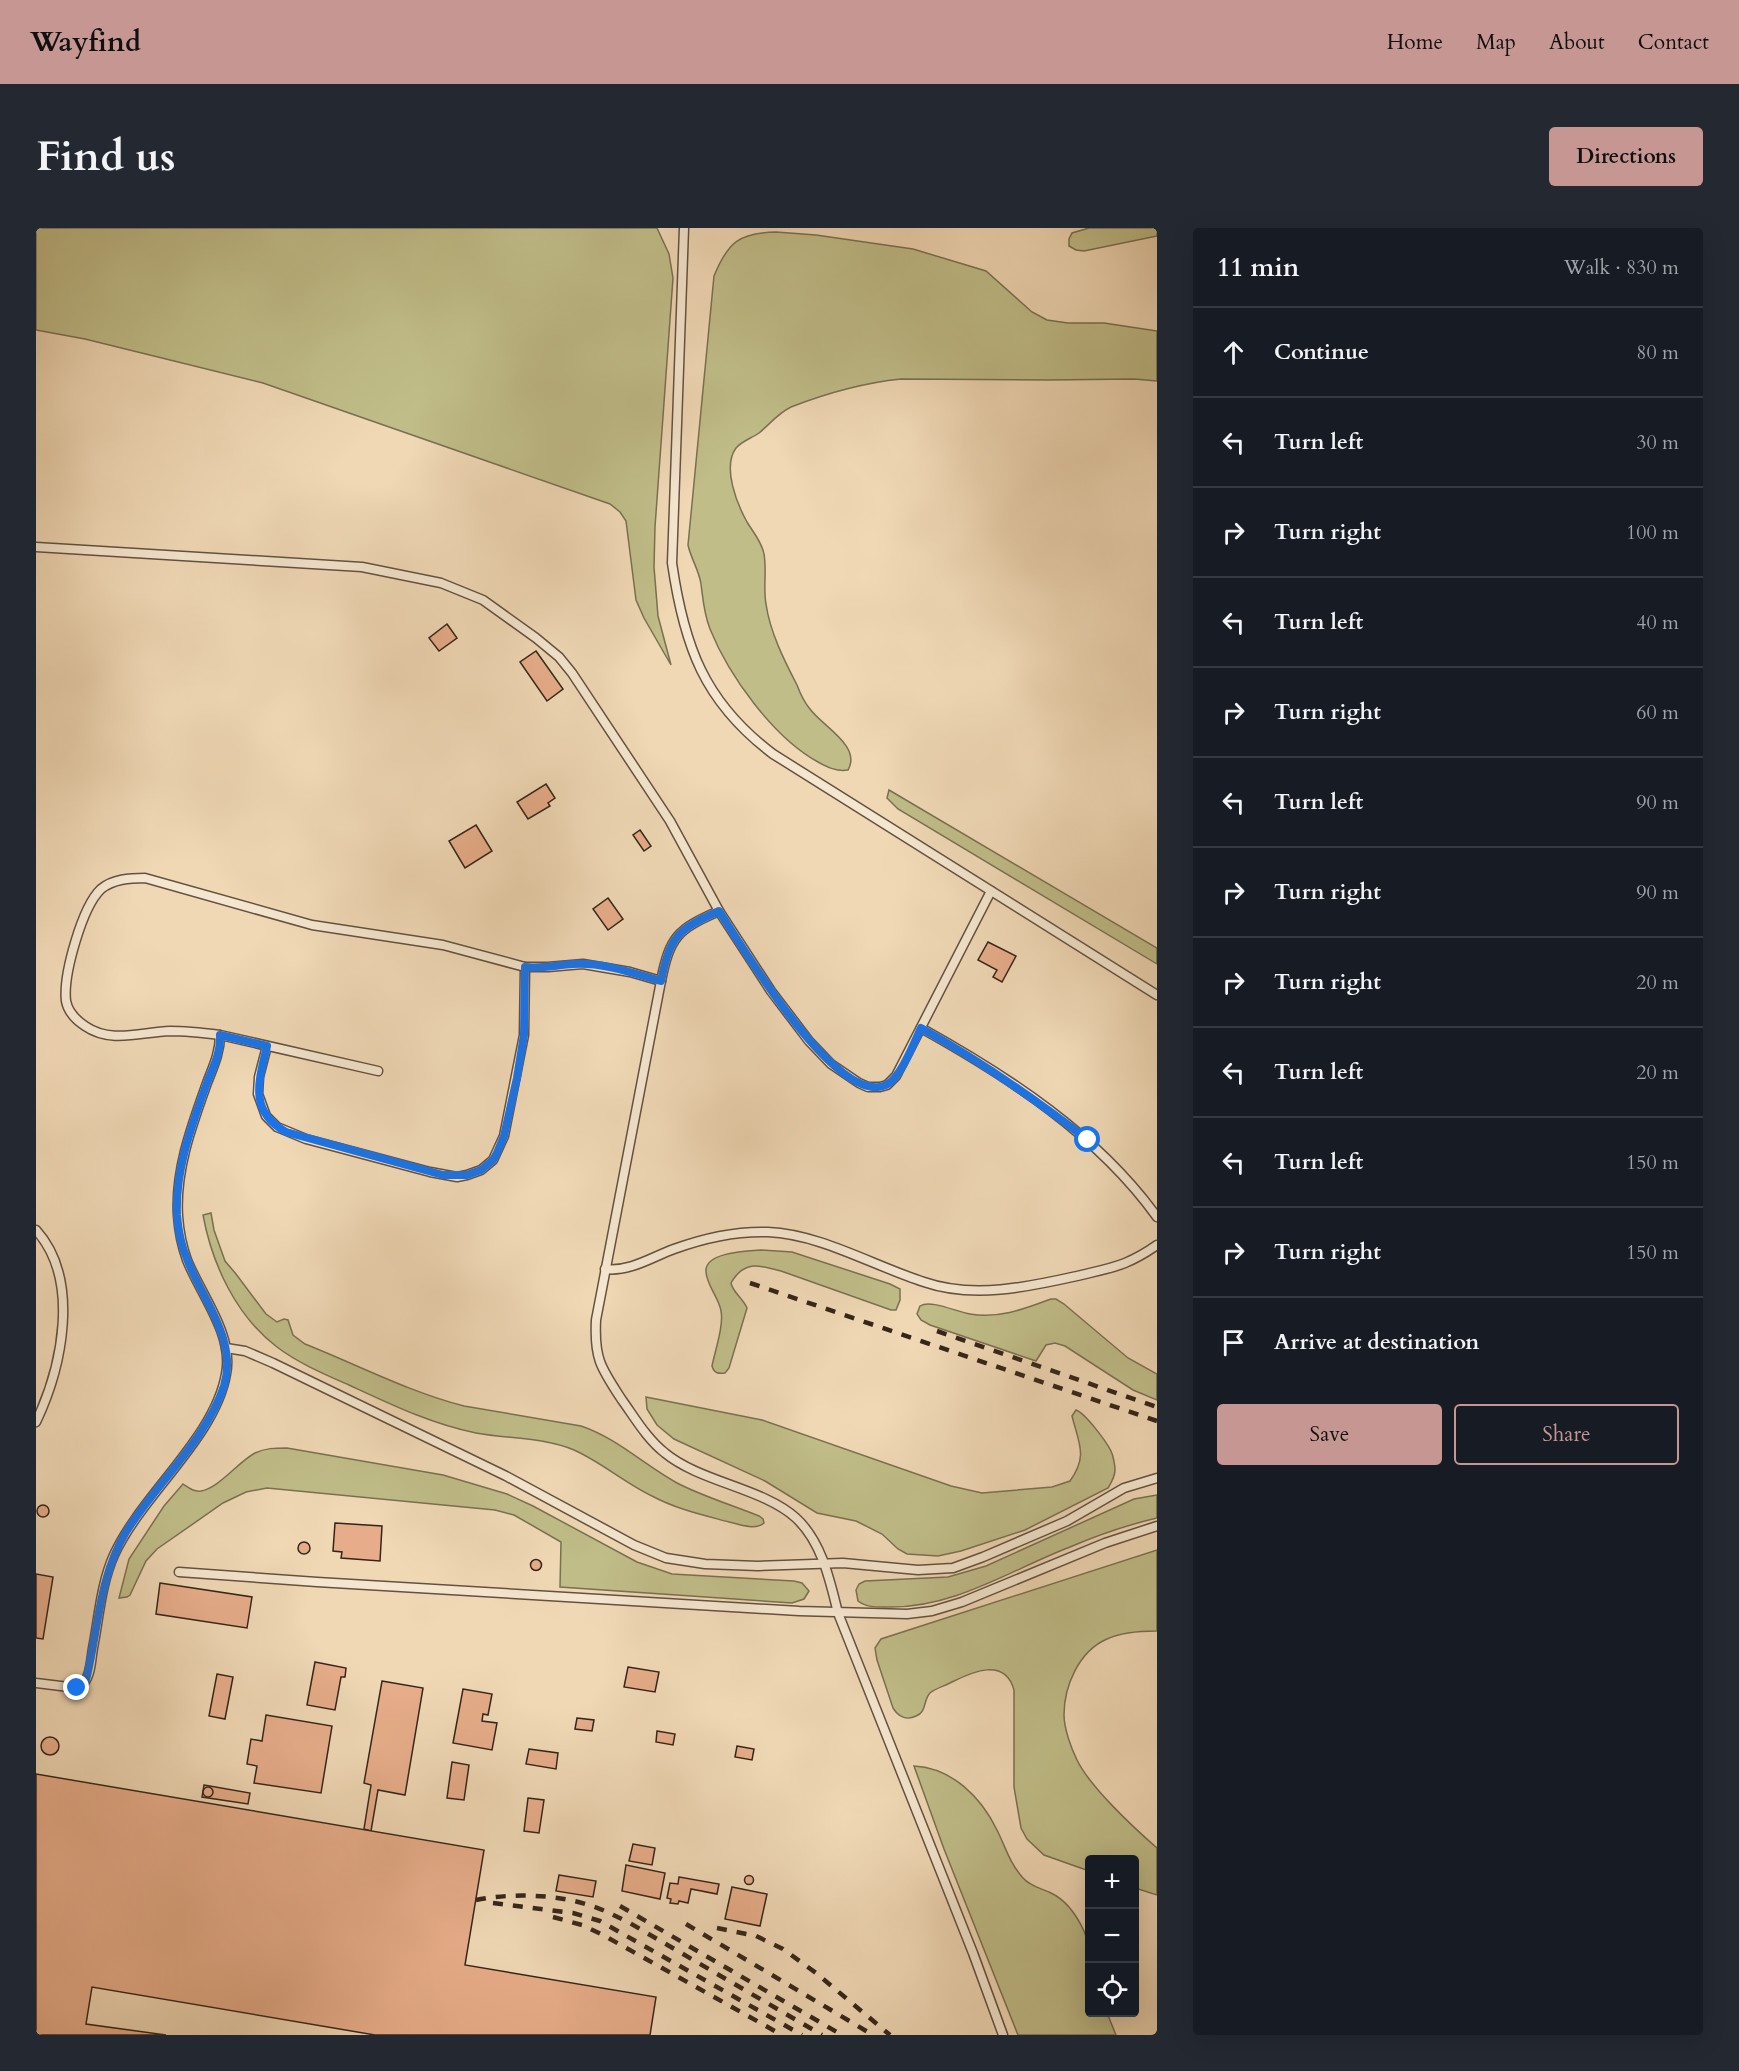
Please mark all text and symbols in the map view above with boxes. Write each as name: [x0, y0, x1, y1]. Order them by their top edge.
text: Wayfind: [30, 23, 141, 61]
text: Home: [1387, 28, 1443, 57]
text: Map: [1476, 28, 1516, 57]
text: About: [1549, 28, 1605, 57]
text: Contact: [1638, 28, 1709, 57]
button: Directions: [1549, 127, 1703, 186]
text: Find us: [36, 128, 176, 185]
text: 11 min: [1217, 250, 1300, 285]
text: Walk · 830 m: [1564, 254, 1679, 281]
icon: ahead: [1217, 336, 1250, 369]
text: Continue: [1274, 337, 1369, 367]
text: 80 m: [1636, 339, 1679, 366]
icon: left: [1217, 426, 1250, 459]
text: Turn left: [1274, 427, 1363, 457]
text: 30 m: [1636, 429, 1679, 456]
icon: right: [1217, 516, 1250, 549]
text: Turn right: [1274, 517, 1381, 547]
text: 100 m: [1626, 519, 1679, 546]
icon: left: [1217, 606, 1250, 639]
text: Turn left: [1274, 607, 1363, 637]
text: 40 m: [1636, 609, 1679, 636]
icon: right: [1217, 696, 1250, 729]
text: Turn right: [1274, 697, 1381, 727]
text: 60 m: [1636, 699, 1679, 726]
icon: left: [1217, 786, 1250, 819]
text: Turn left: [1274, 787, 1363, 817]
text: 90 m: [1636, 789, 1679, 816]
icon: right: [1217, 876, 1250, 909]
text: Turn right: [1274, 877, 1381, 907]
text: 90 m: [1636, 879, 1679, 906]
icon: right: [1217, 966, 1250, 999]
text: Turn right: [1274, 967, 1381, 997]
text: 20 m: [1636, 969, 1679, 996]
icon: left: [1217, 1056, 1250, 1089]
text: Turn left: [1274, 1057, 1363, 1087]
text: 20 m: [1636, 1059, 1679, 1086]
route start: [1074, 1126, 1100, 1152]
icon: left: [1217, 1146, 1250, 1179]
text: Turn left: [1274, 1147, 1363, 1177]
text: 150 m: [1626, 1149, 1679, 1176]
icon: right: [1217, 1236, 1250, 1269]
text: Turn right: [1274, 1237, 1381, 1267]
text: 150 m: [1626, 1239, 1679, 1266]
icon: arrive: [1217, 1326, 1250, 1359]
text: Arrive at destination: [1274, 1327, 1479, 1357]
button: Save: [1217, 1404, 1442, 1465]
button: Share: [1454, 1404, 1679, 1465]
route end: [63, 1674, 89, 1700]
map controls: [1085, 1855, 1139, 2017]
button: +: [1085, 1855, 1139, 1909]
button: −: [1085, 1909, 1139, 1963]
button: locate: [1085, 1963, 1139, 2017]

